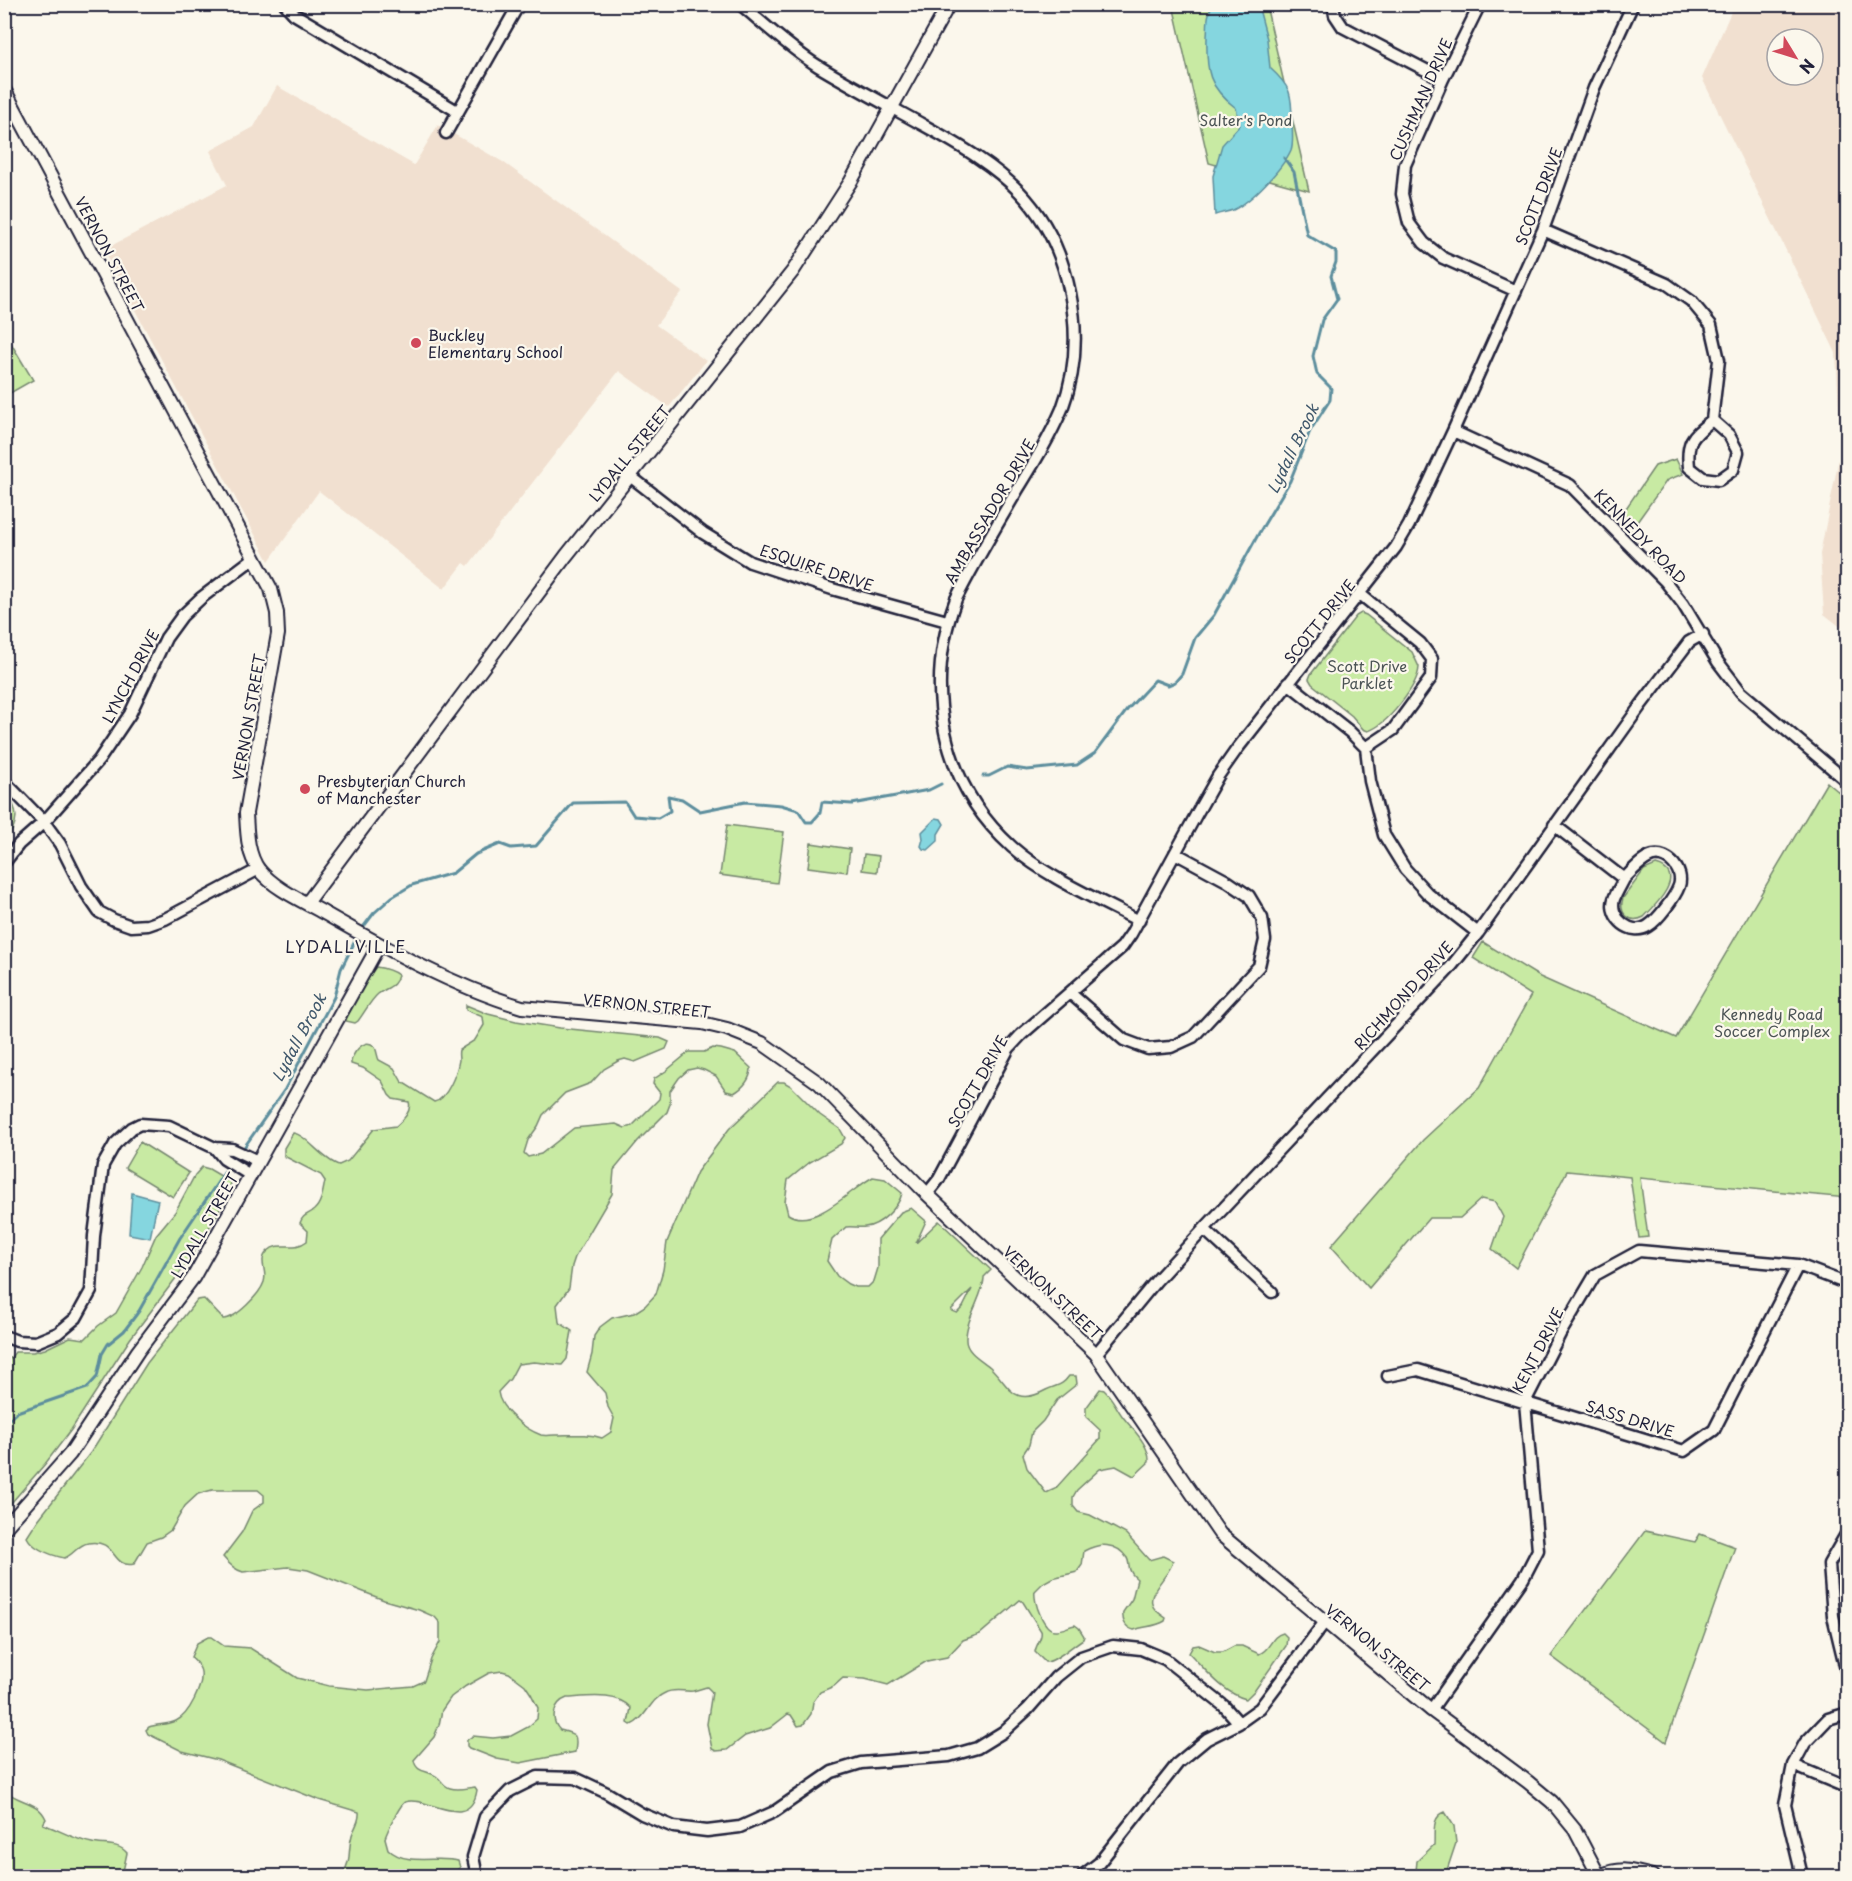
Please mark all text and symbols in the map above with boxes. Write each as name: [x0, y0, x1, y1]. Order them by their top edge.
north arrow: [1765, 27, 1825, 87]
street label: CUSHMAN DRIVE: [1383, 34, 1457, 164]
text: N: [1794, 54, 1821, 79]
park label: Salter's Pond: [1200, 108, 1292, 131]
street label: SCOTT DRIVE: [1509, 144, 1567, 248]
street label: VERNON STREET: [70, 192, 151, 317]
place label: Buckley Elementary School: [428, 323, 563, 363]
marker: Buckley Elementary School: [409, 336, 423, 350]
water label: Lydall Brook: [1260, 398, 1324, 497]
street label: LYDALL STREET: [583, 399, 676, 506]
street label: AMBASSADOR DRIVE: [938, 434, 1040, 588]
street label: KENNEDY ROAD: [1590, 483, 1692, 589]
street label: ESQUIRE DRIVE: [757, 538, 877, 596]
street label: SCOTT DRIVE: [1278, 574, 1360, 668]
street label: LYNCH DRIVE: [96, 625, 164, 727]
street label: VERNON STREET: [226, 651, 271, 782]
park label: Scott Drive Parklet: [1327, 654, 1407, 694]
place label: Presbyterian Church of Manchester: [317, 769, 466, 809]
marker: Presbyterian Church of Manchester: [298, 782, 312, 796]
district label: LYDALLVILLE: [285, 934, 407, 958]
street label: RICHMOND DRIVE: [1348, 936, 1458, 1054]
street label: VERNON STREET: [582, 987, 713, 1023]
water label: Lydall Brook: [265, 988, 332, 1085]
park label: Kennedy Road Soccer Complex: [1714, 1002, 1830, 1042]
street label: SCOTT DRIVE: [941, 1031, 1013, 1131]
street label: LYDALL STREET: [164, 1167, 244, 1282]
street label: VERNON STREET: [998, 1240, 1108, 1345]
street label: KENT DRIVE: [1506, 1303, 1568, 1397]
street label: SASS DRIVE: [1583, 1394, 1677, 1442]
street label: VERNON STREET: [1321, 1598, 1436, 1697]

